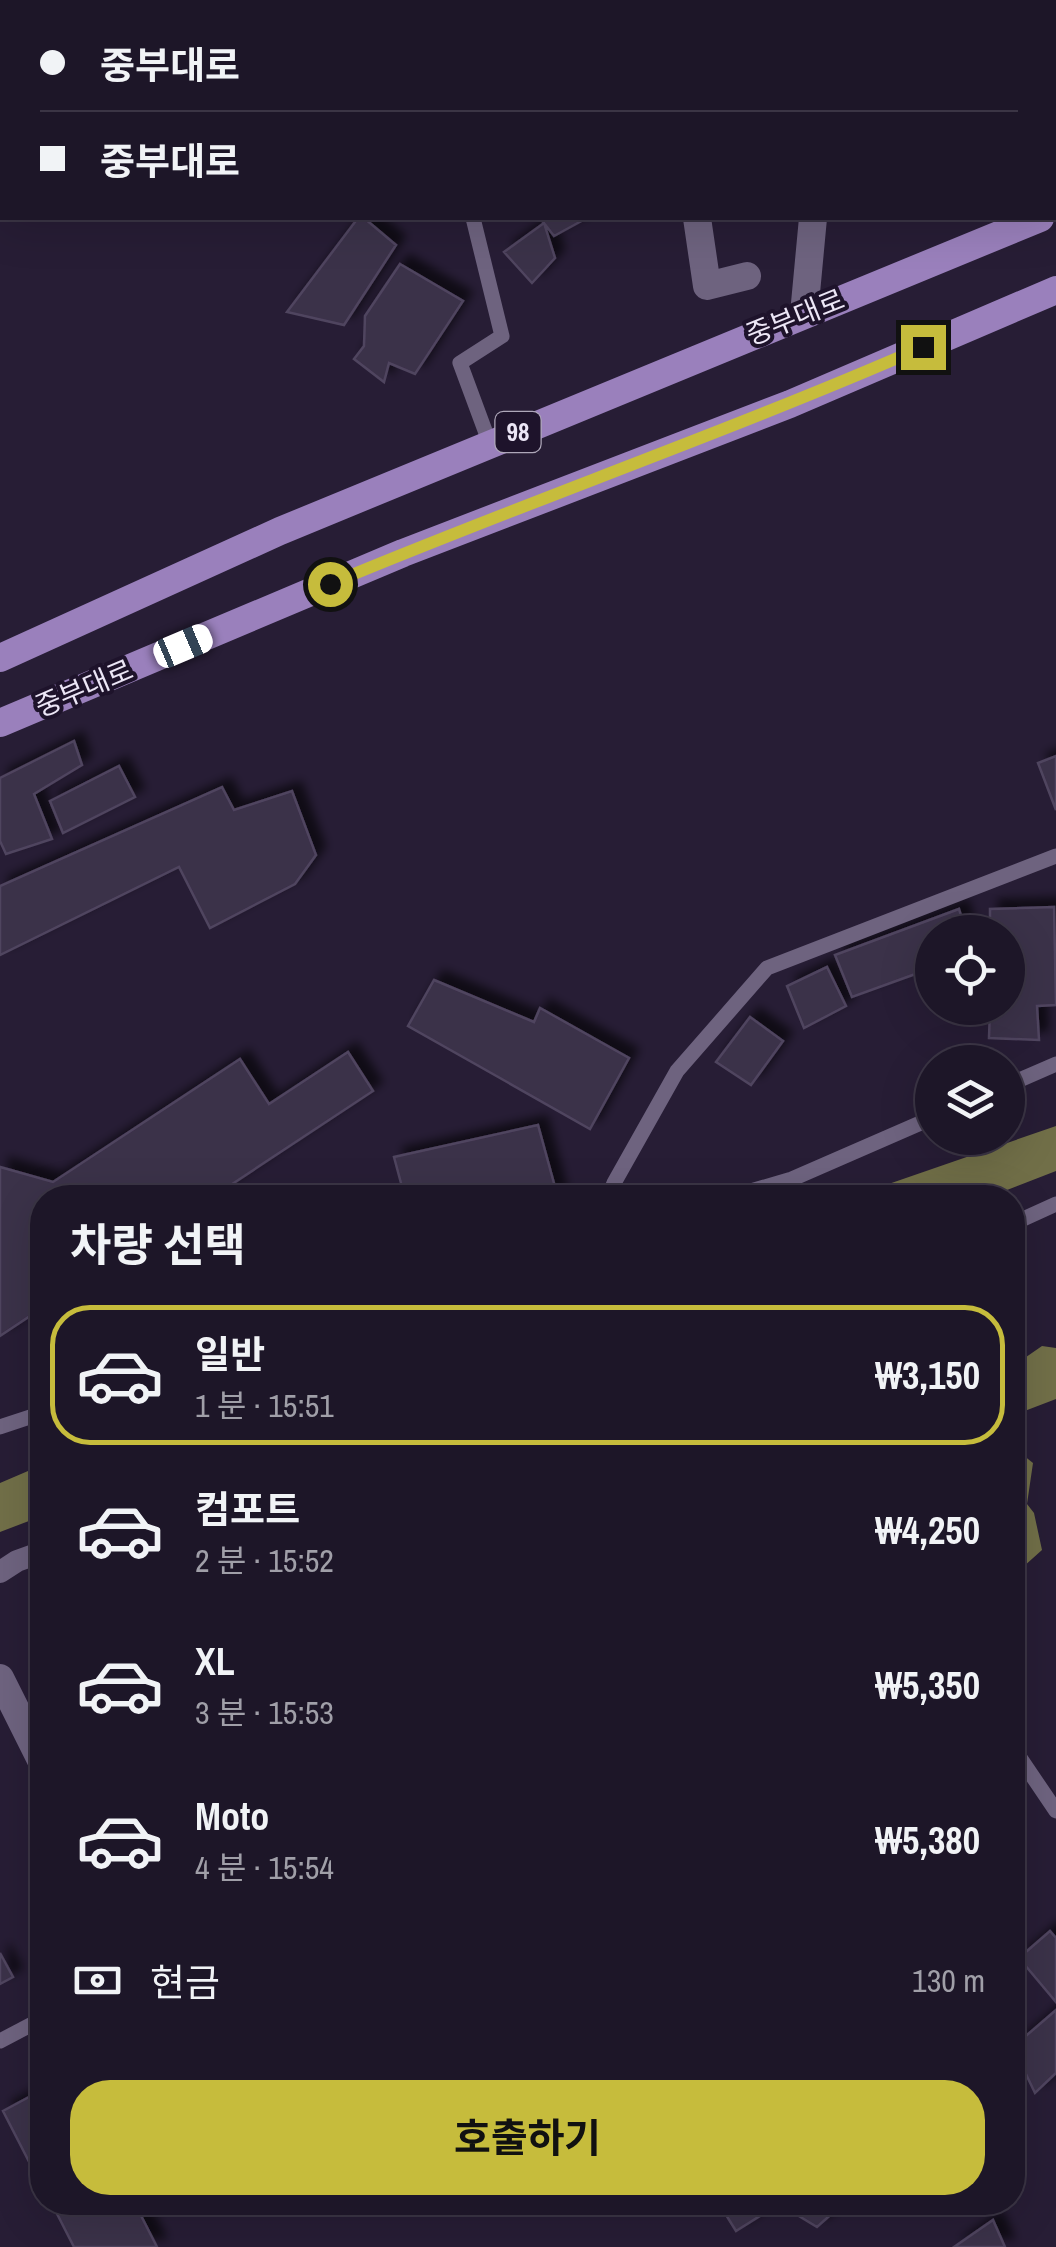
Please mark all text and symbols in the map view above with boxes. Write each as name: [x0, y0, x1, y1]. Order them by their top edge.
text: 중부대로: [100, 40, 240, 91]
text: 중부대로: [100, 136, 240, 187]
street label: 중부대로: [740, 280, 850, 354]
route end: [901, 325, 946, 370]
road number: 98: [496, 412, 540, 452]
route start: [308, 562, 353, 607]
car: [150, 620, 216, 672]
street label: 중부대로: [29, 650, 139, 726]
map controls: [915, 915, 1025, 1155]
button: locate: [915, 915, 1025, 1025]
button: layers: [915, 1045, 1025, 1155]
text: 차량 선택: [70, 1214, 246, 1275]
text: 일반: [195, 1329, 265, 1380]
icon: car: [75, 1330, 165, 1420]
text: ₩3,150: [875, 1350, 980, 1401]
text: 1 분 · 15:51: [195, 1384, 334, 1427]
text: 컴포트: [195, 1484, 300, 1535]
icon: car: [75, 1485, 165, 1575]
text: ₩4,250: [875, 1505, 980, 1556]
text: 2 분 · 15:52: [195, 1539, 334, 1582]
text: XL: [195, 1636, 235, 1687]
icon: car: [75, 1640, 165, 1730]
text: ₩5,350: [875, 1660, 980, 1711]
text: 3 분 · 15:53: [195, 1691, 334, 1734]
text: Moto: [195, 1791, 269, 1842]
icon: car: [75, 1795, 165, 1885]
text: ₩5,380: [875, 1815, 980, 1866]
text: 4 분 · 15:54: [195, 1846, 334, 1889]
icon: cash: [70, 1953, 125, 2008]
text: 현금: [150, 1957, 220, 2008]
text: 130 m: [912, 1959, 985, 2002]
button: 호출하기: [70, 2080, 985, 2195]

